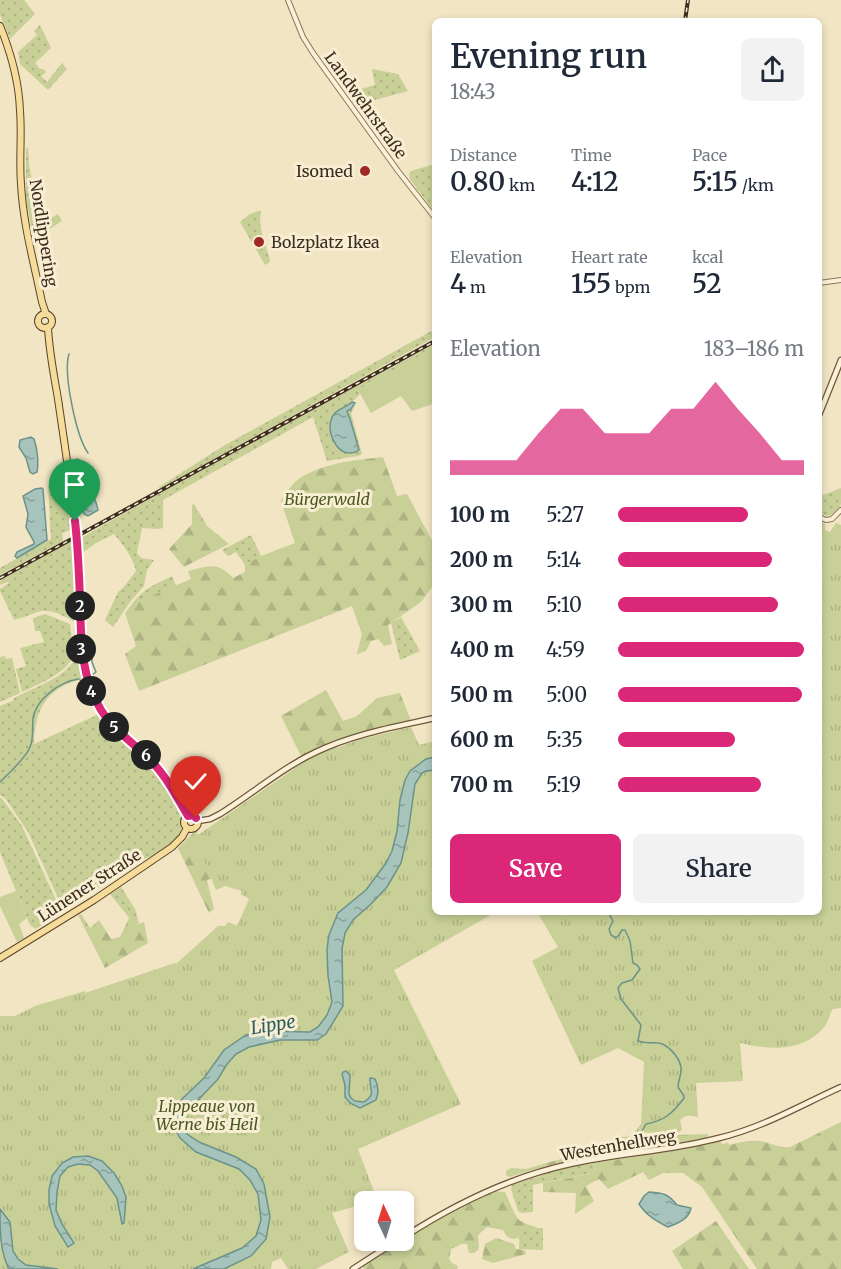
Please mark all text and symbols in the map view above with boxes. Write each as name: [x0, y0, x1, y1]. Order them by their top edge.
text: Evening run: [450, 36, 647, 77]
button: share: [741, 38, 804, 101]
street label: Landwehrstraße: [321, 48, 411, 162]
text: 18:43: [450, 79, 496, 104]
text: Distance: [450, 145, 517, 165]
text: Time: [571, 145, 612, 165]
text: Pace: [692, 145, 727, 165]
place label: Isomed: [296, 161, 353, 181]
marker: Isomed: [358, 164, 372, 178]
text: 0.80: [450, 165, 505, 198]
text: 4:12: [571, 165, 619, 198]
text: 5:15: [692, 165, 738, 198]
text: km: [505, 175, 535, 195]
text: /km: [738, 175, 774, 195]
street label: Nordlippering: [26, 178, 62, 289]
place label: Bolzplatz Ikea: [271, 232, 380, 252]
marker: Bolzplatz Ikea: [252, 235, 266, 249]
text: Elevation: [450, 247, 523, 267]
text: Heart rate: [571, 247, 648, 267]
text: kcal: [692, 247, 723, 267]
text: 4: [450, 267, 466, 300]
text: 155: [571, 267, 611, 300]
text: 52: [692, 267, 722, 300]
text: m: [466, 277, 486, 297]
text: bpm: [611, 277, 650, 297]
text: Elevation: [450, 336, 541, 361]
text: 183–186 m: [704, 336, 804, 361]
pin: [49, 459, 100, 521]
icon: arrive: [58, 468, 91, 501]
park label: Bürgerwald: [284, 489, 370, 509]
text: 100 m: [450, 502, 510, 527]
text: 5:27: [546, 502, 584, 527]
text: 200 m: [450, 547, 513, 572]
text: 5:14: [546, 547, 581, 572]
pin: 2: [65, 591, 95, 621]
text: 300 m: [450, 592, 513, 617]
text: 5:10: [546, 592, 582, 617]
text: 2: [75, 596, 85, 616]
pin: 3: [66, 634, 96, 664]
text: 400 m: [450, 637, 514, 662]
text: 4:59: [546, 637, 585, 662]
text: 3: [76, 639, 86, 659]
pin: 4: [76, 676, 106, 706]
text: 4: [86, 681, 96, 701]
text: 500 m: [450, 682, 513, 707]
text: 5:00: [546, 682, 587, 707]
pin: 5: [99, 712, 129, 742]
text: 5: [109, 717, 119, 737]
text: 600 m: [450, 727, 514, 752]
text: 5:35: [546, 727, 583, 752]
pin: 6: [131, 740, 161, 770]
text: 6: [141, 745, 151, 765]
pin: [170, 756, 221, 818]
icon: check: [179, 765, 212, 798]
text: 700 m: [450, 772, 513, 797]
text: 5:19: [546, 772, 581, 797]
button: Save: [450, 834, 621, 903]
button: Share: [633, 834, 804, 903]
street label: Lünener Straße: [34, 844, 144, 926]
water label: Lippe: [249, 1010, 297, 1039]
park label: Lippeaue von Werne bis Heil: [156, 1096, 259, 1134]
street label: Westenhellweg: [558, 1125, 677, 1165]
north arrow: [354, 1191, 414, 1251]
map controls: [354, 1191, 414, 1251]

